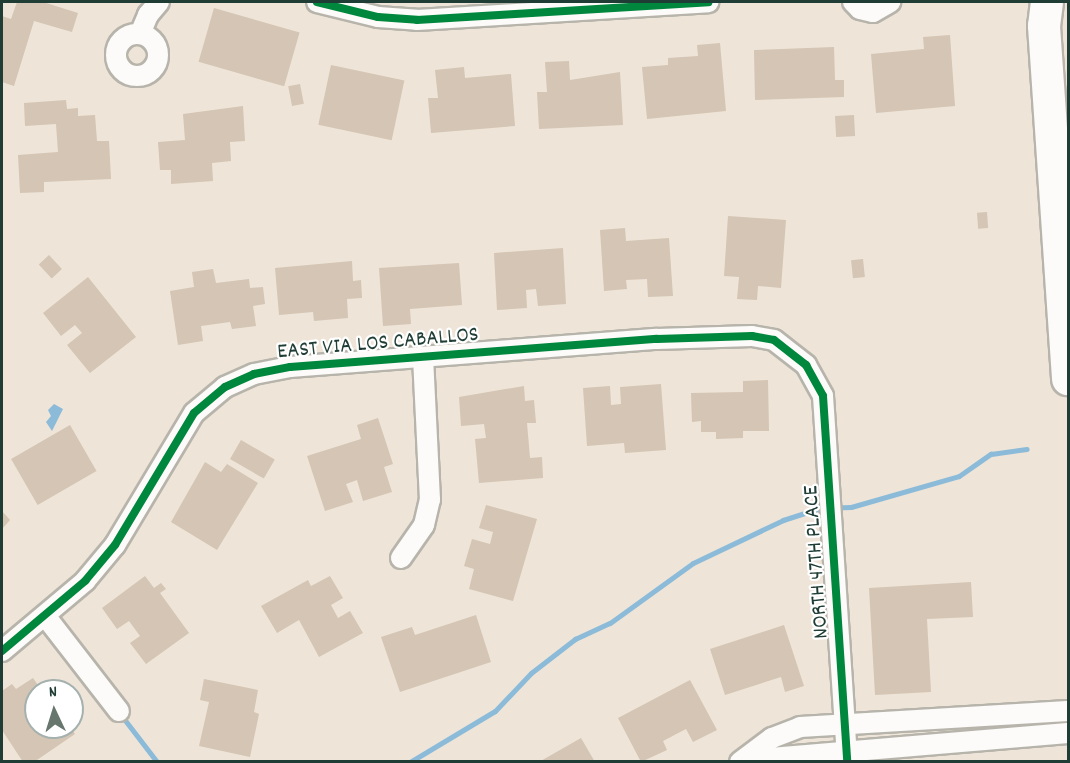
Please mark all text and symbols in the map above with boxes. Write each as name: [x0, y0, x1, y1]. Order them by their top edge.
street label: EAST VIA LOS CABALLOS: [276, 322, 480, 366]
street label: NORTH 47TH PLACE: [798, 484, 836, 640]
north arrow: [24, 679, 84, 739]
text: N: [48, 681, 58, 704]

